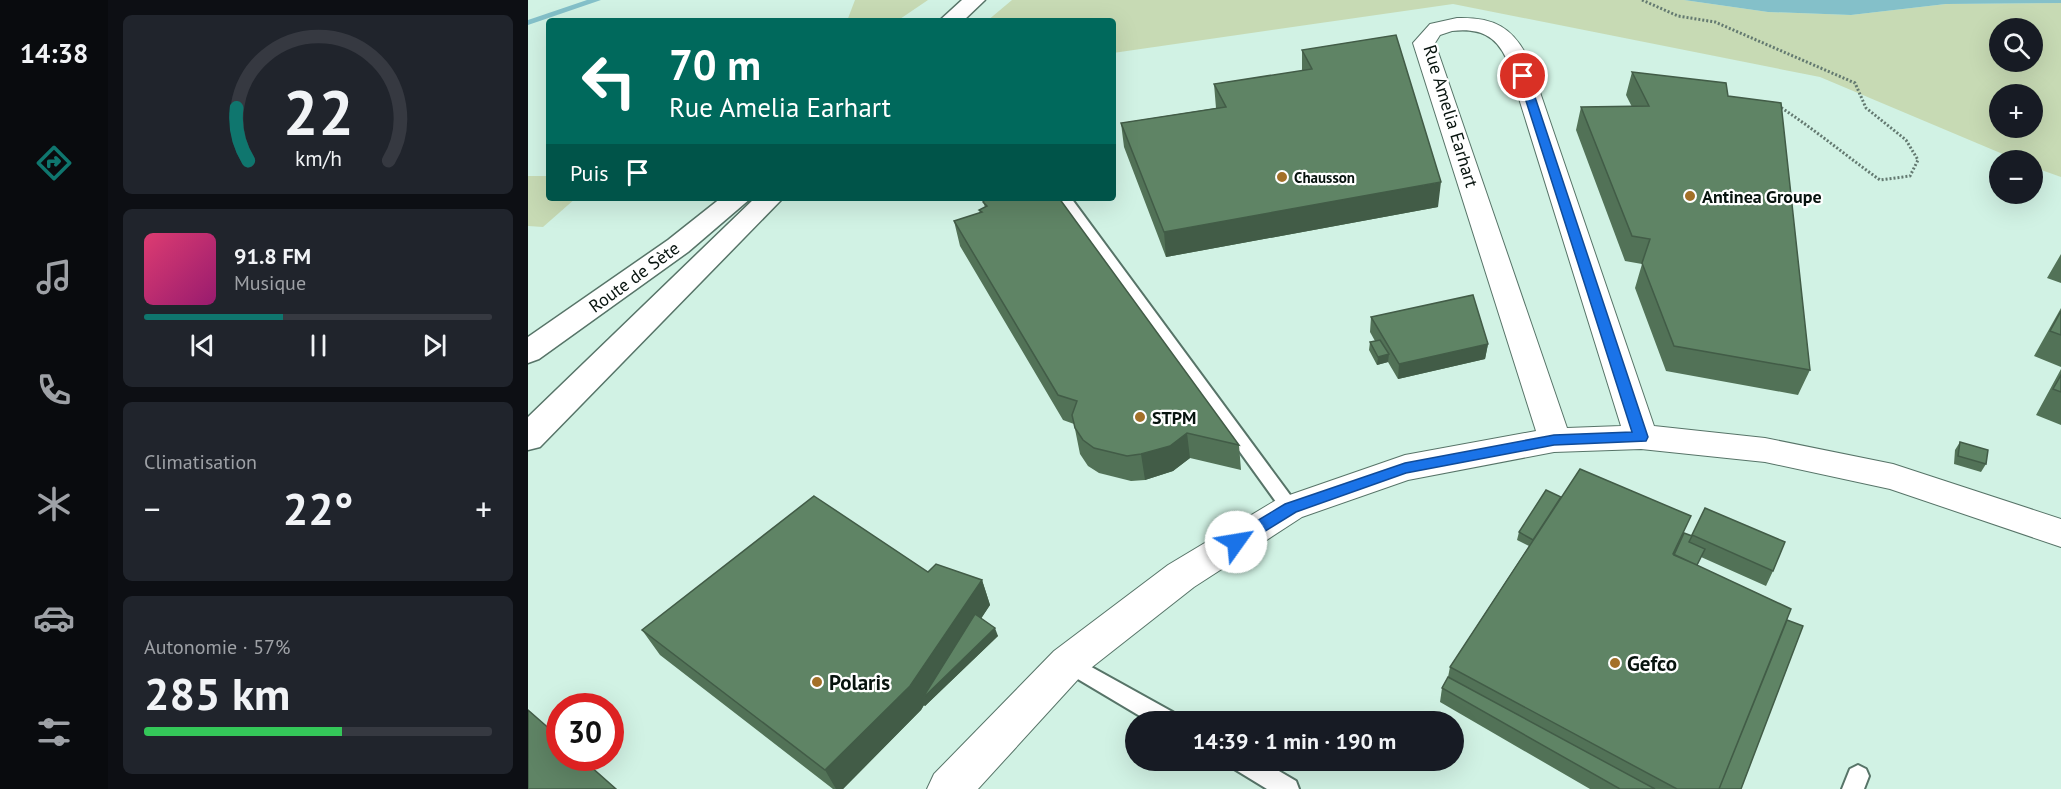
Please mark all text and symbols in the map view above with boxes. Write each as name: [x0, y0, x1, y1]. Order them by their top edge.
map controls: [1989, 18, 2043, 204]
button: search: [1989, 18, 2043, 72]
text: 14:38: [20, 36, 88, 70]
text: 70 m: [669, 37, 761, 92]
icon: left: [570, 42, 648, 120]
street label: Rue Amelia Earhart: [1418, 42, 1484, 190]
pin: [1497, 50, 1548, 101]
icon: arrive: [1506, 59, 1539, 92]
text: 22: [283, 71, 353, 152]
button: +: [1989, 84, 2043, 138]
text: Rue Amelia Earhart: [669, 90, 891, 124]
icon: directions: [33, 142, 75, 184]
text: km/h: [294, 145, 341, 173]
button: −: [1989, 150, 2043, 204]
icon: arrive: [621, 156, 654, 189]
text: Puis: [570, 159, 609, 187]
place label: Chausson: [1294, 168, 1355, 187]
marker: Chausson: [1275, 170, 1289, 184]
place label: Antinea Groupe: [1702, 185, 1822, 208]
marker: Antinea Groupe: [1683, 189, 1697, 203]
street label: Route de Sète: [584, 236, 684, 318]
text: 91.8 FM: [234, 242, 311, 270]
icon: music: [33, 256, 75, 298]
text: Musique: [234, 270, 306, 296]
icon: previous: [186, 329, 219, 362]
icon: pause: [302, 329, 335, 362]
icon: next: [418, 329, 451, 362]
icon: phone: [33, 369, 75, 411]
place label: STPM: [1152, 406, 1196, 429]
marker: STPM: [1133, 410, 1147, 424]
text: Climatisation: [144, 449, 257, 475]
text: 22°: [283, 479, 353, 537]
icon: climate: [33, 483, 75, 525]
text: −: [144, 487, 161, 530]
text: +: [475, 487, 492, 530]
position arrow: [1204, 510, 1268, 574]
icon: car: [33, 597, 75, 639]
text: Autonomie · 57%: [144, 634, 290, 660]
place label: Gefco: [1627, 650, 1677, 677]
marker: Gefco: [1608, 656, 1622, 670]
text: 285 km: [144, 664, 290, 722]
place label: Polaris: [829, 669, 890, 696]
marker: Polaris: [810, 675, 824, 689]
speed limit sign: 30: [546, 693, 624, 771]
icon: filters: [33, 711, 75, 753]
text: 14:39 · 1 min · 190 m: [1193, 727, 1396, 755]

